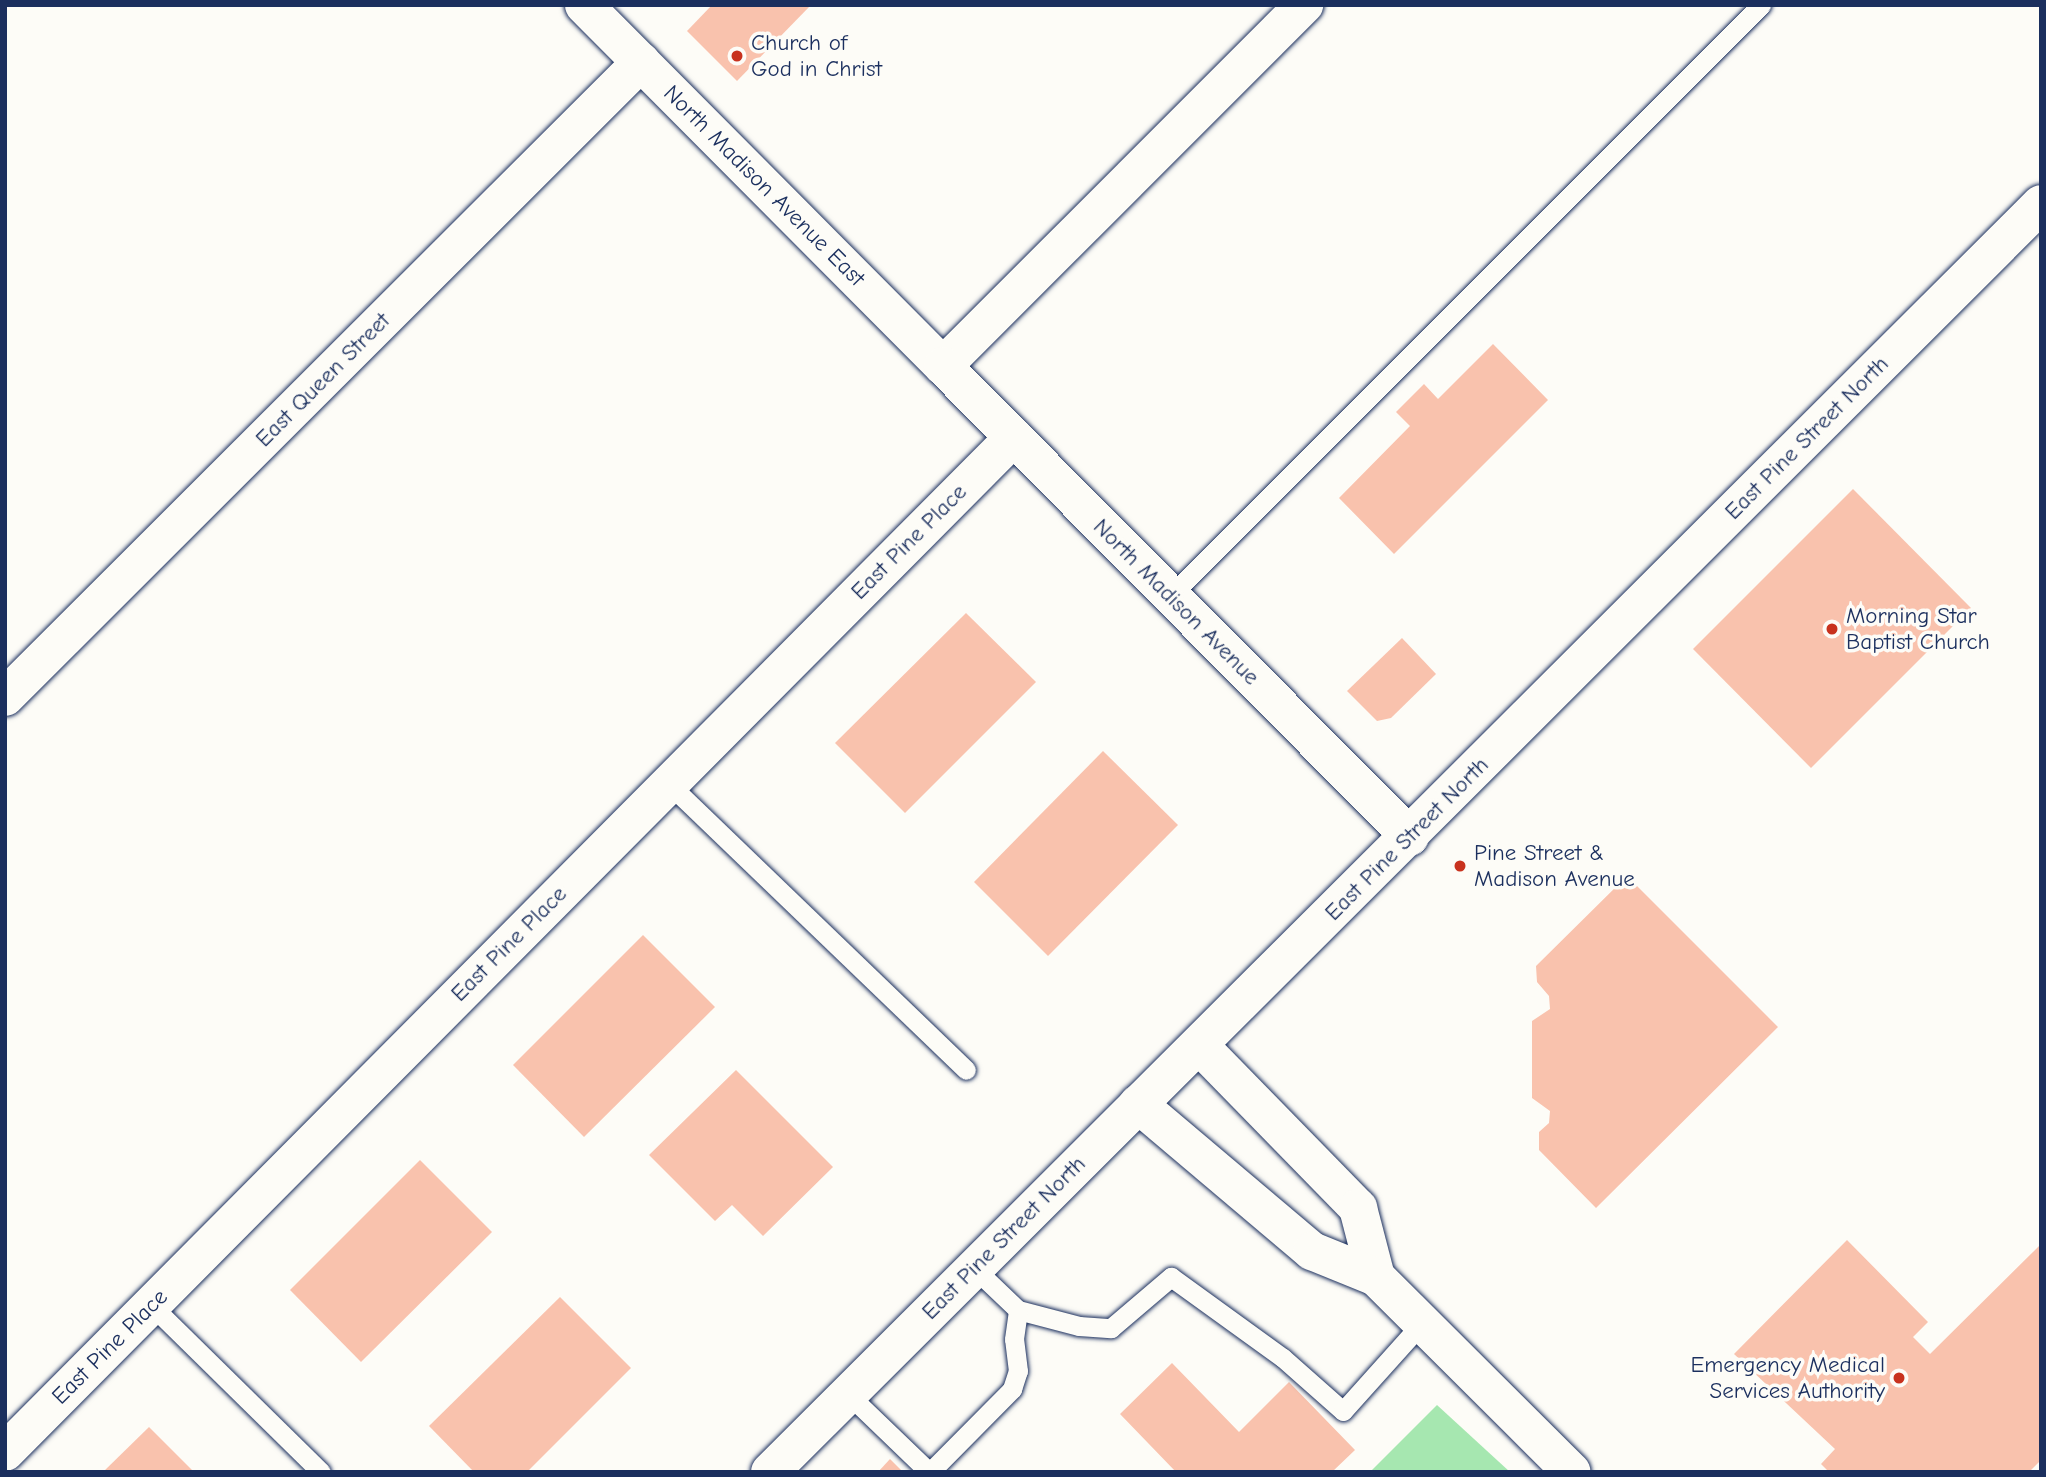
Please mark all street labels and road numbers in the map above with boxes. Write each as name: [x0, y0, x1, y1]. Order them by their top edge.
street label: North Madison Avenue East: [658, 80, 870, 292]
street label: East Queen Street: [250, 307, 396, 453]
street label: East Pine Street North: [1719, 350, 1895, 526]
street label: East Pine Place: [846, 479, 972, 605]
street label: North Madison Avenue: [1087, 513, 1265, 691]
street label: East Pine Street North: [1319, 751, 1495, 927]
street label: East Pine Place: [446, 881, 572, 1007]
street label: East Pine Street North: [916, 1150, 1092, 1326]
street label: East Pine Place: [47, 1284, 173, 1410]

